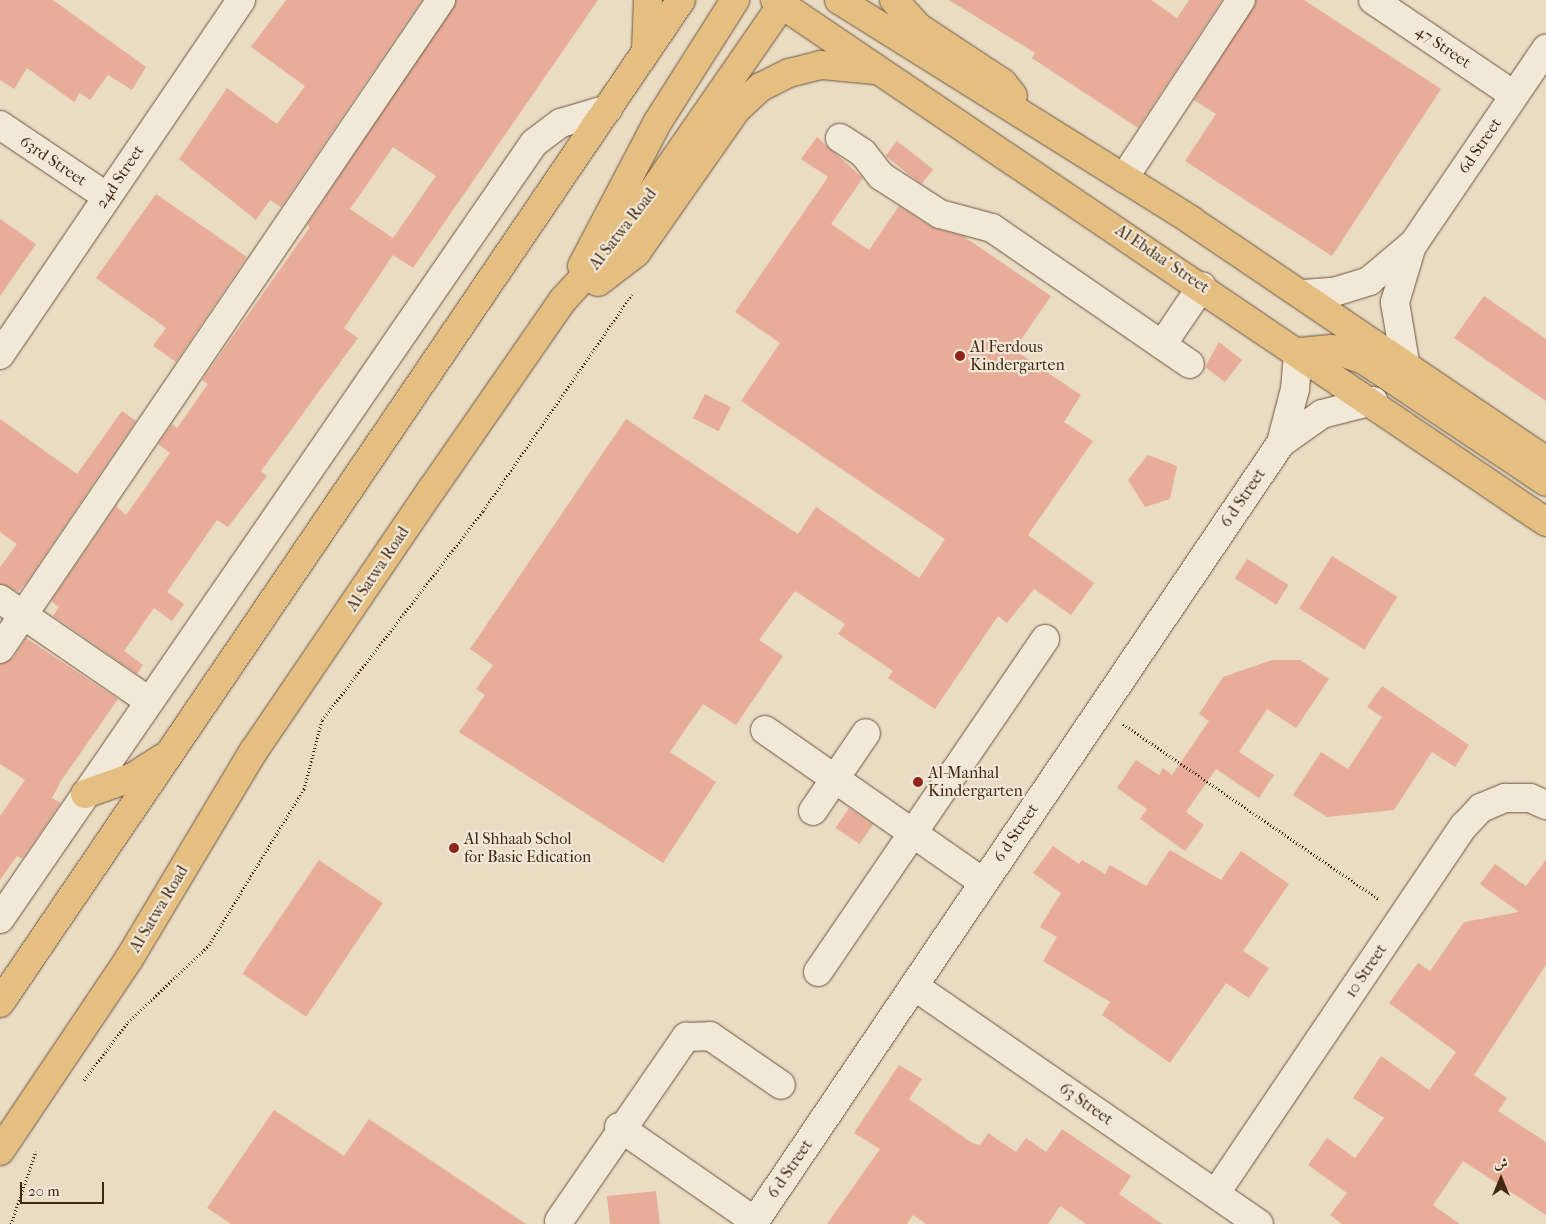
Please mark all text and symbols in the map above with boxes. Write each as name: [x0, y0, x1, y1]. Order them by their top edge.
street label: 47 Street: [1412, 22, 1474, 72]
street label: 6d Street: [1454, 115, 1506, 177]
street label: 63rd Street: [16, 132, 90, 190]
street label: 24d Street: [92, 142, 148, 212]
street label: Al Satwa Road: [585, 185, 661, 273]
street label: Al Ebdaa' Street: [1112, 221, 1212, 297]
place label: Al Ferdous Kindergarten: [970, 337, 1065, 375]
marker: Al Ferdous Kindergarten: [954, 350, 966, 362]
street label: 6 d Street: [1216, 465, 1270, 531]
street label: Al Satwa Road: [343, 523, 413, 615]
place label: Al-Manhal Kindergarten: [928, 763, 1023, 801]
marker: Al-Manhal Kindergarten: [912, 776, 924, 788]
street label: 6 d Street: [989, 800, 1043, 866]
place label: Al Shhaab Schol for Basic Edication: [464, 829, 591, 867]
marker: Al Shhaab Schol for Basic Edication: [448, 842, 460, 854]
street label: Al Satwa Road: [126, 862, 192, 956]
street label: 10 Street: [1341, 941, 1391, 1001]
street label: 63 Street: [1056, 1079, 1116, 1129]
street label: 6 d Street: [763, 1136, 817, 1202]
north arrow: [1476, 1154, 1526, 1204]
text: ش: [1494, 1155, 1508, 1172]
scale bar: [22, 1172, 106, 1204]
text: 20 m: [28, 1182, 60, 1200]

